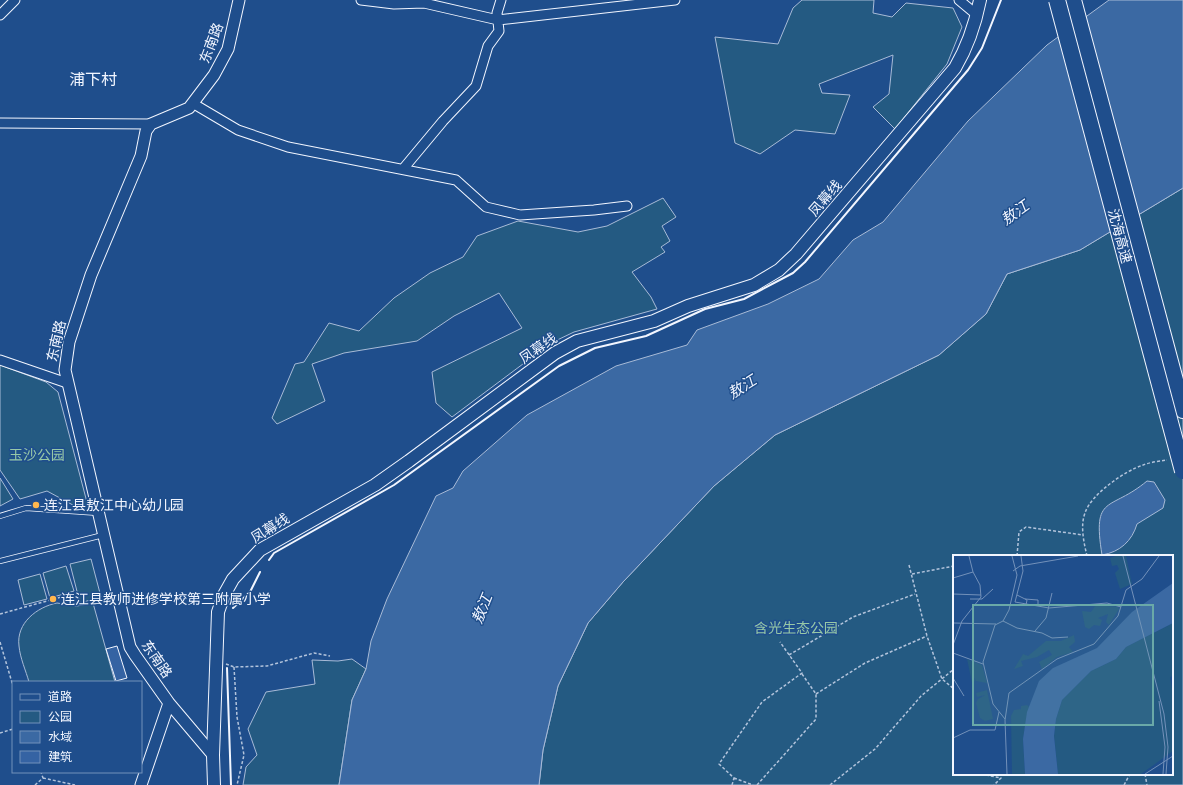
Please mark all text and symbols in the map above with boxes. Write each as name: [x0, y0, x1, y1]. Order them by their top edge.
street label: 东南路: [196, 21, 226, 65]
district label: 浦下村: [69, 70, 117, 89]
street label: 凤幕线: [805, 177, 845, 219]
water label: 敖江: [998, 196, 1034, 229]
street label: 沈海高速: [1105, 207, 1135, 265]
street label: 东南路: [43, 319, 69, 363]
street label: 凤幕线: [516, 330, 560, 366]
water label: 敖江: [725, 370, 761, 403]
park label: 玉沙公园: [9, 447, 65, 463]
place label: 连江县敖江中心幼儿园: [44, 497, 184, 513]
marker: 连江县敖江中心幼儿园: [31, 500, 41, 510]
street label: 凤幕线: [248, 510, 292, 546]
inset map: [953, 555, 1173, 775]
water label: 敖江: [468, 590, 497, 626]
place label: 连江县教师进修学校第三附属小学: [61, 591, 271, 607]
marker: 连江县教师进修学校第三附属小学: [48, 594, 58, 604]
park label: 含光生态公园: [754, 620, 838, 636]
street label: 东南路: [139, 637, 175, 681]
legend: [12, 681, 142, 773]
text: 道路: [48, 690, 72, 704]
text: 公园: [48, 710, 72, 724]
text: 水域: [48, 730, 72, 744]
text: 建筑: [48, 750, 72, 764]

